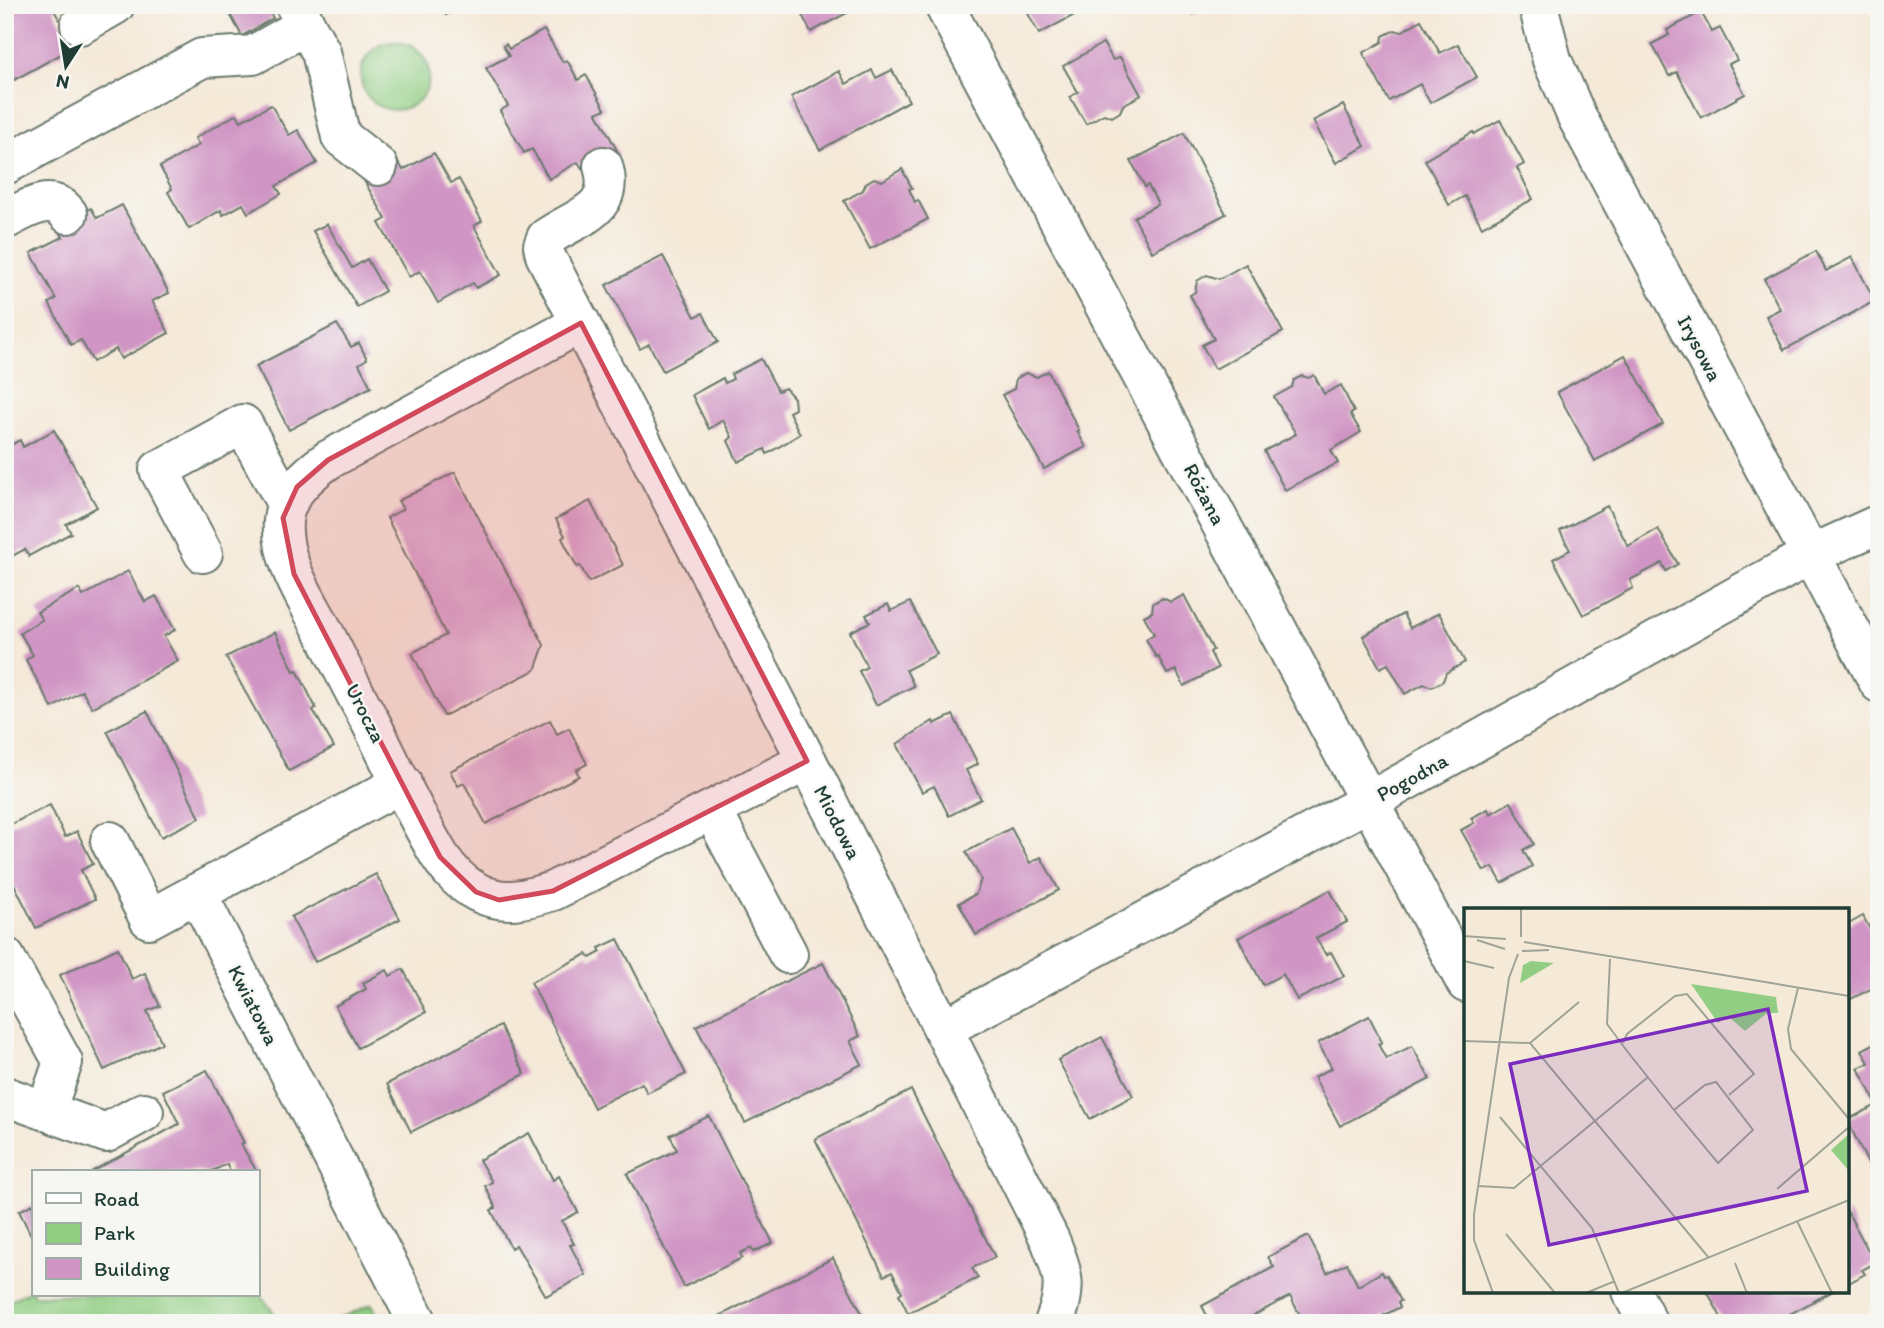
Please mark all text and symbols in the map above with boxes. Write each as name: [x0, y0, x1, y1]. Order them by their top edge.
north arrow: [32, 32, 102, 102]
text: N: [54, 70, 71, 95]
street label: Irysowa: [1672, 311, 1728, 385]
street label: Różana: [1178, 459, 1232, 529]
street label: Urocza: [341, 679, 391, 747]
street label: Pogodna: [1372, 747, 1452, 807]
street label: Miodowa: [809, 781, 867, 863]
inset map: [1464, 908, 1849, 1293]
street label: Kwiatowa: [223, 961, 285, 1049]
legend: [32, 1170, 259, 1296]
text: Road: [94, 1186, 140, 1211]
text: Park: [94, 1220, 136, 1245]
text: Building: [94, 1256, 170, 1281]

